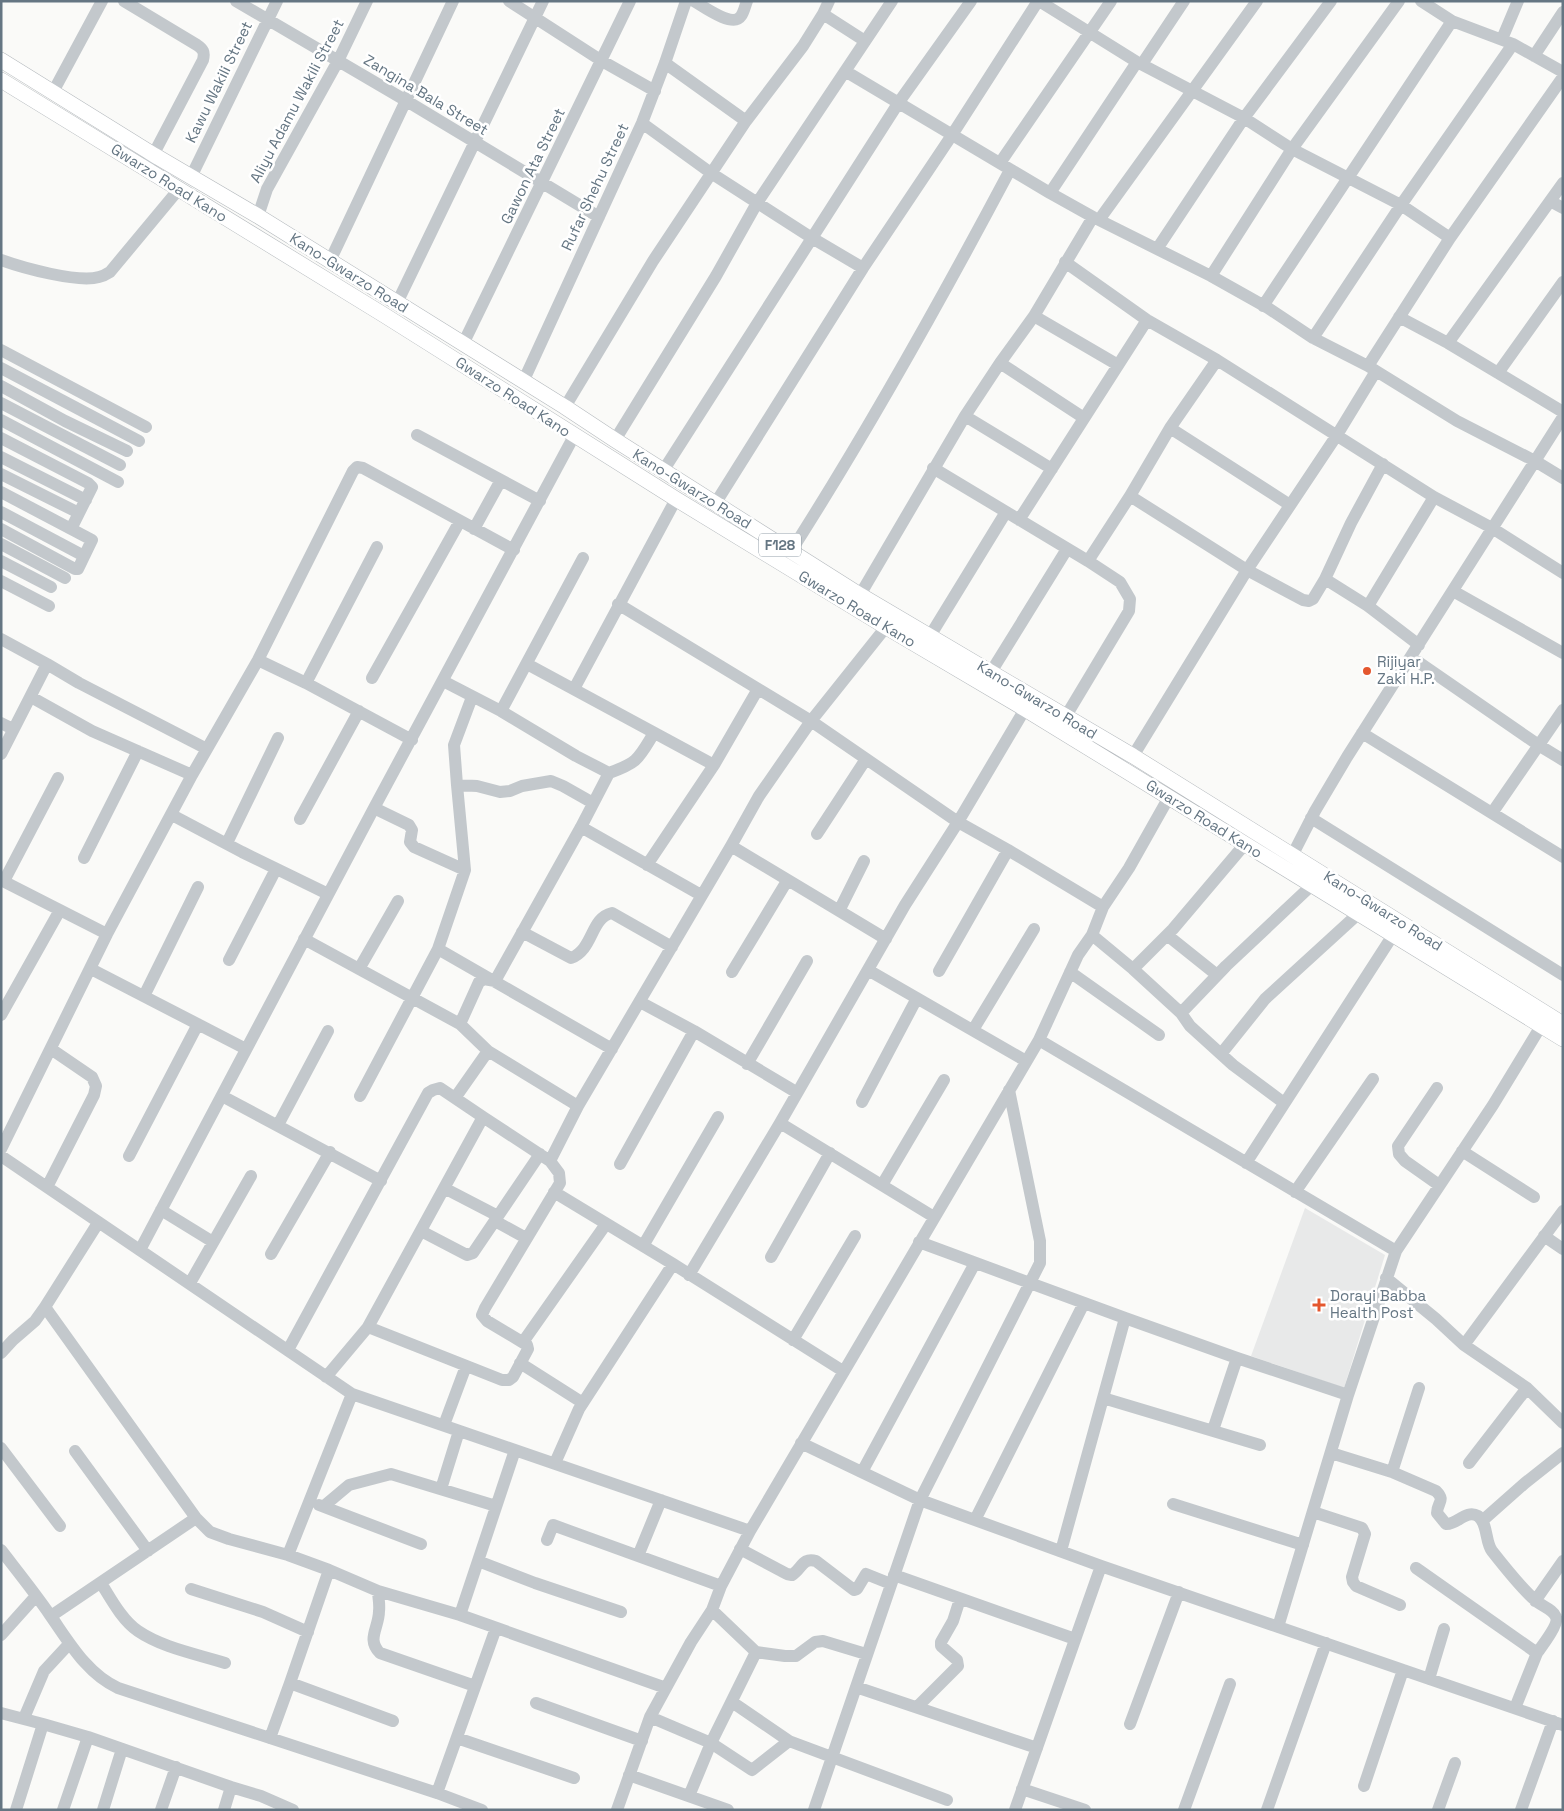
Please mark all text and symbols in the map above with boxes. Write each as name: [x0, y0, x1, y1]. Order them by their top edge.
street label: Aliyu Adamu Wakili Street: [245, 16, 348, 186]
street label: Kawu Wakili Street: [181, 18, 256, 146]
street label: Zangina Bala Street: [361, 50, 492, 139]
street label: Gawon Ata Street: [496, 105, 569, 227]
street label: Rufar Shehu Street: [557, 120, 632, 254]
street label: Gwarzo Road Kano: [108, 139, 231, 226]
street label: Kano-Gwarzo Road: [286, 228, 412, 317]
street label: Gwarzo Road Kano: [452, 352, 574, 441]
street label: Kano-Gwarzo Road: [629, 444, 755, 533]
road number: F128: [759, 534, 801, 556]
street label: Gwarzo Road Kano: [795, 566, 919, 651]
place label: Rijiyar Zaki H.P.: [1377, 652, 1435, 688]
street label: Kano-Gwarzo Road: [974, 656, 1101, 743]
marker: Rijiyar Zaki H.P.: [1361, 665, 1373, 677]
street label: Gwarzo Road Kano: [1143, 775, 1266, 862]
street label: Kano-Gwarzo Road: [1320, 866, 1446, 955]
place label: Dorayi Babba Health Post: [1330, 1286, 1427, 1322]
marker: Dorayi Babba Health Post: [1312, 1298, 1326, 1312]

